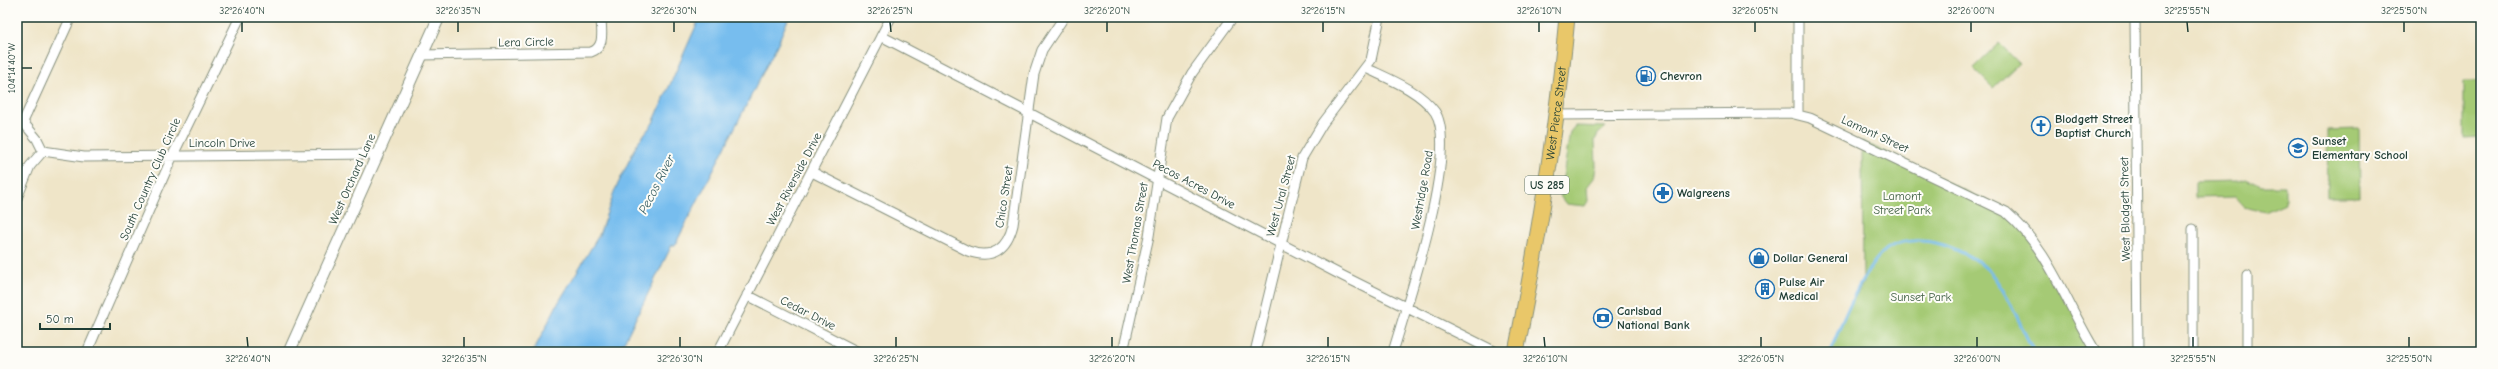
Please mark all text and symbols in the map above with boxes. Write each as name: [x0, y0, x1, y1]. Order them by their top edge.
text: 32°26'40"N: [219, 5, 265, 17]
text: 32°26'35"N: [435, 5, 481, 17]
text: 32°26'30"N: [651, 5, 697, 17]
text: 32°26'25"N: [867, 5, 913, 17]
text: 32°26'20"N: [1084, 5, 1130, 17]
text: 32°26'15"N: [1301, 5, 1345, 17]
text: 32°26'10"N: [1517, 5, 1561, 17]
text: 32°26'05"N: [1732, 5, 1778, 17]
text: 32°26'00"N: [1948, 5, 1994, 17]
text: 32°25'55"N: [2164, 5, 2210, 17]
text: 32°25'50"N: [2381, 5, 2427, 17]
street label: Lera Circle: [498, 35, 554, 49]
text: 104°14'40"W: [6, 42, 18, 93]
fuel station icon: Chevron: [1635, 65, 1657, 87]
street label: West Pierce Street: [1543, 66, 1569, 161]
place label: Chevron: [1660, 69, 1702, 83]
street label: Lamont Street: [1839, 112, 1911, 156]
place label: Blodgett Street Baptist Church: [2055, 112, 2134, 140]
church icon: Blodgett Street Baptist Church: [2030, 115, 2052, 137]
street label: South Country Club Circle: [117, 116, 183, 242]
street label: West Riverside Drive: [764, 130, 824, 228]
street label: West Orchard Lane: [326, 131, 378, 227]
place label: Sunset Elementary School: [2312, 134, 2408, 162]
street label: Lincoln Drive: [189, 136, 255, 150]
school or university icon: Sunset Elementary School: [2287, 137, 2309, 159]
street label: Westridge Road: [1408, 149, 1436, 231]
water label: Pecos River: [635, 151, 678, 216]
street label: West Ural Street: [1263, 153, 1299, 238]
street label: Pecos Acres Drive: [1150, 156, 1238, 212]
street label: West Blodgett Street: [2117, 156, 2133, 261]
street label: Chico Street: [992, 164, 1016, 229]
road number: US 285: [1525, 176, 1569, 194]
street label: West Thomas Street: [1119, 181, 1151, 285]
pharmacy icon: Walgreens: [1652, 182, 1674, 204]
place label: Walgreens: [1677, 186, 1730, 200]
park label: Lamont Street Park: [1873, 189, 1931, 217]
shop icon: Dollar General: [1748, 247, 1770, 269]
place label: Dollar General: [1773, 251, 1848, 265]
place label: Pulse Air Medical: [1779, 275, 1824, 303]
building icon: Pulse Air Medical: [1754, 278, 1776, 300]
park label: Sunset Park: [1891, 290, 1952, 304]
street label: Cedar Drive: [778, 293, 838, 333]
place label: Carlsbad National Bank: [1617, 304, 1690, 332]
scale bar: [40, 305, 110, 331]
bank icon: Carlsbad National Bank: [1592, 307, 1614, 329]
text: 50 m: [46, 312, 74, 326]
text: 32°26'40"N: [225, 353, 271, 365]
text: 32°26'35"N: [441, 353, 487, 365]
text: 32°26'30"N: [657, 353, 703, 365]
text: 32°26'25"N: [873, 353, 919, 365]
text: 32°26'20"N: [1089, 353, 1135, 365]
text: 32°26'15"N: [1306, 353, 1350, 365]
text: 32°26'10"N: [1523, 353, 1567, 365]
text: 32°26'05"N: [1738, 353, 1784, 365]
text: 32°26'00"N: [1954, 353, 2000, 365]
text: 32°25'55"N: [2170, 353, 2216, 365]
text: 32°25'50"N: [2386, 353, 2432, 365]

